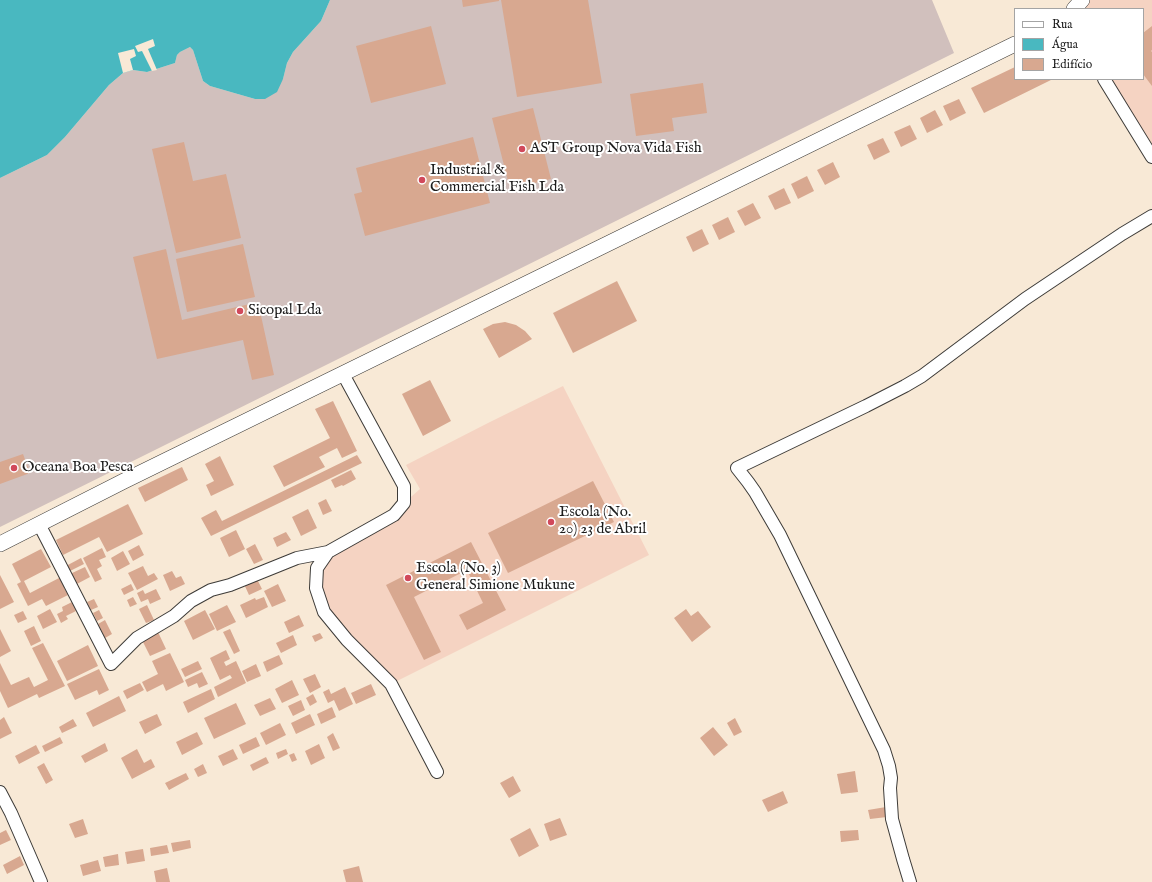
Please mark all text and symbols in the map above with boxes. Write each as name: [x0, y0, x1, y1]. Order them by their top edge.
legend: [1014, 8, 1144, 80]
text: Rua: [1052, 17, 1072, 32]
text: Água: [1052, 37, 1078, 52]
text: Edifício: [1052, 57, 1092, 72]
place label: AST Group Nova Vida Fish: [530, 140, 702, 158]
marker: AST Group Nova Vida Fish: [517, 144, 527, 154]
place label: Industrial & Commercial Fish Lda: [430, 162, 564, 197]
marker: Industrial & Commercial Fish Lda: [417, 175, 427, 185]
place label: Sicopal Lda: [248, 302, 321, 320]
marker: Sicopal Lda: [235, 306, 245, 316]
place label: Oceana Boa Pesca: [22, 459, 133, 477]
marker: Oceana Boa Pesca: [9, 463, 19, 473]
place label: Escola (No. 20) 23 de Abril: [559, 504, 646, 539]
marker: Escola (No. 20) 23 de Abril: [546, 517, 556, 527]
place label: Escola (No. 3) General Simione Mukune: [416, 560, 575, 595]
marker: Escola (No. 3) General Simione Mukune: [403, 573, 413, 583]

